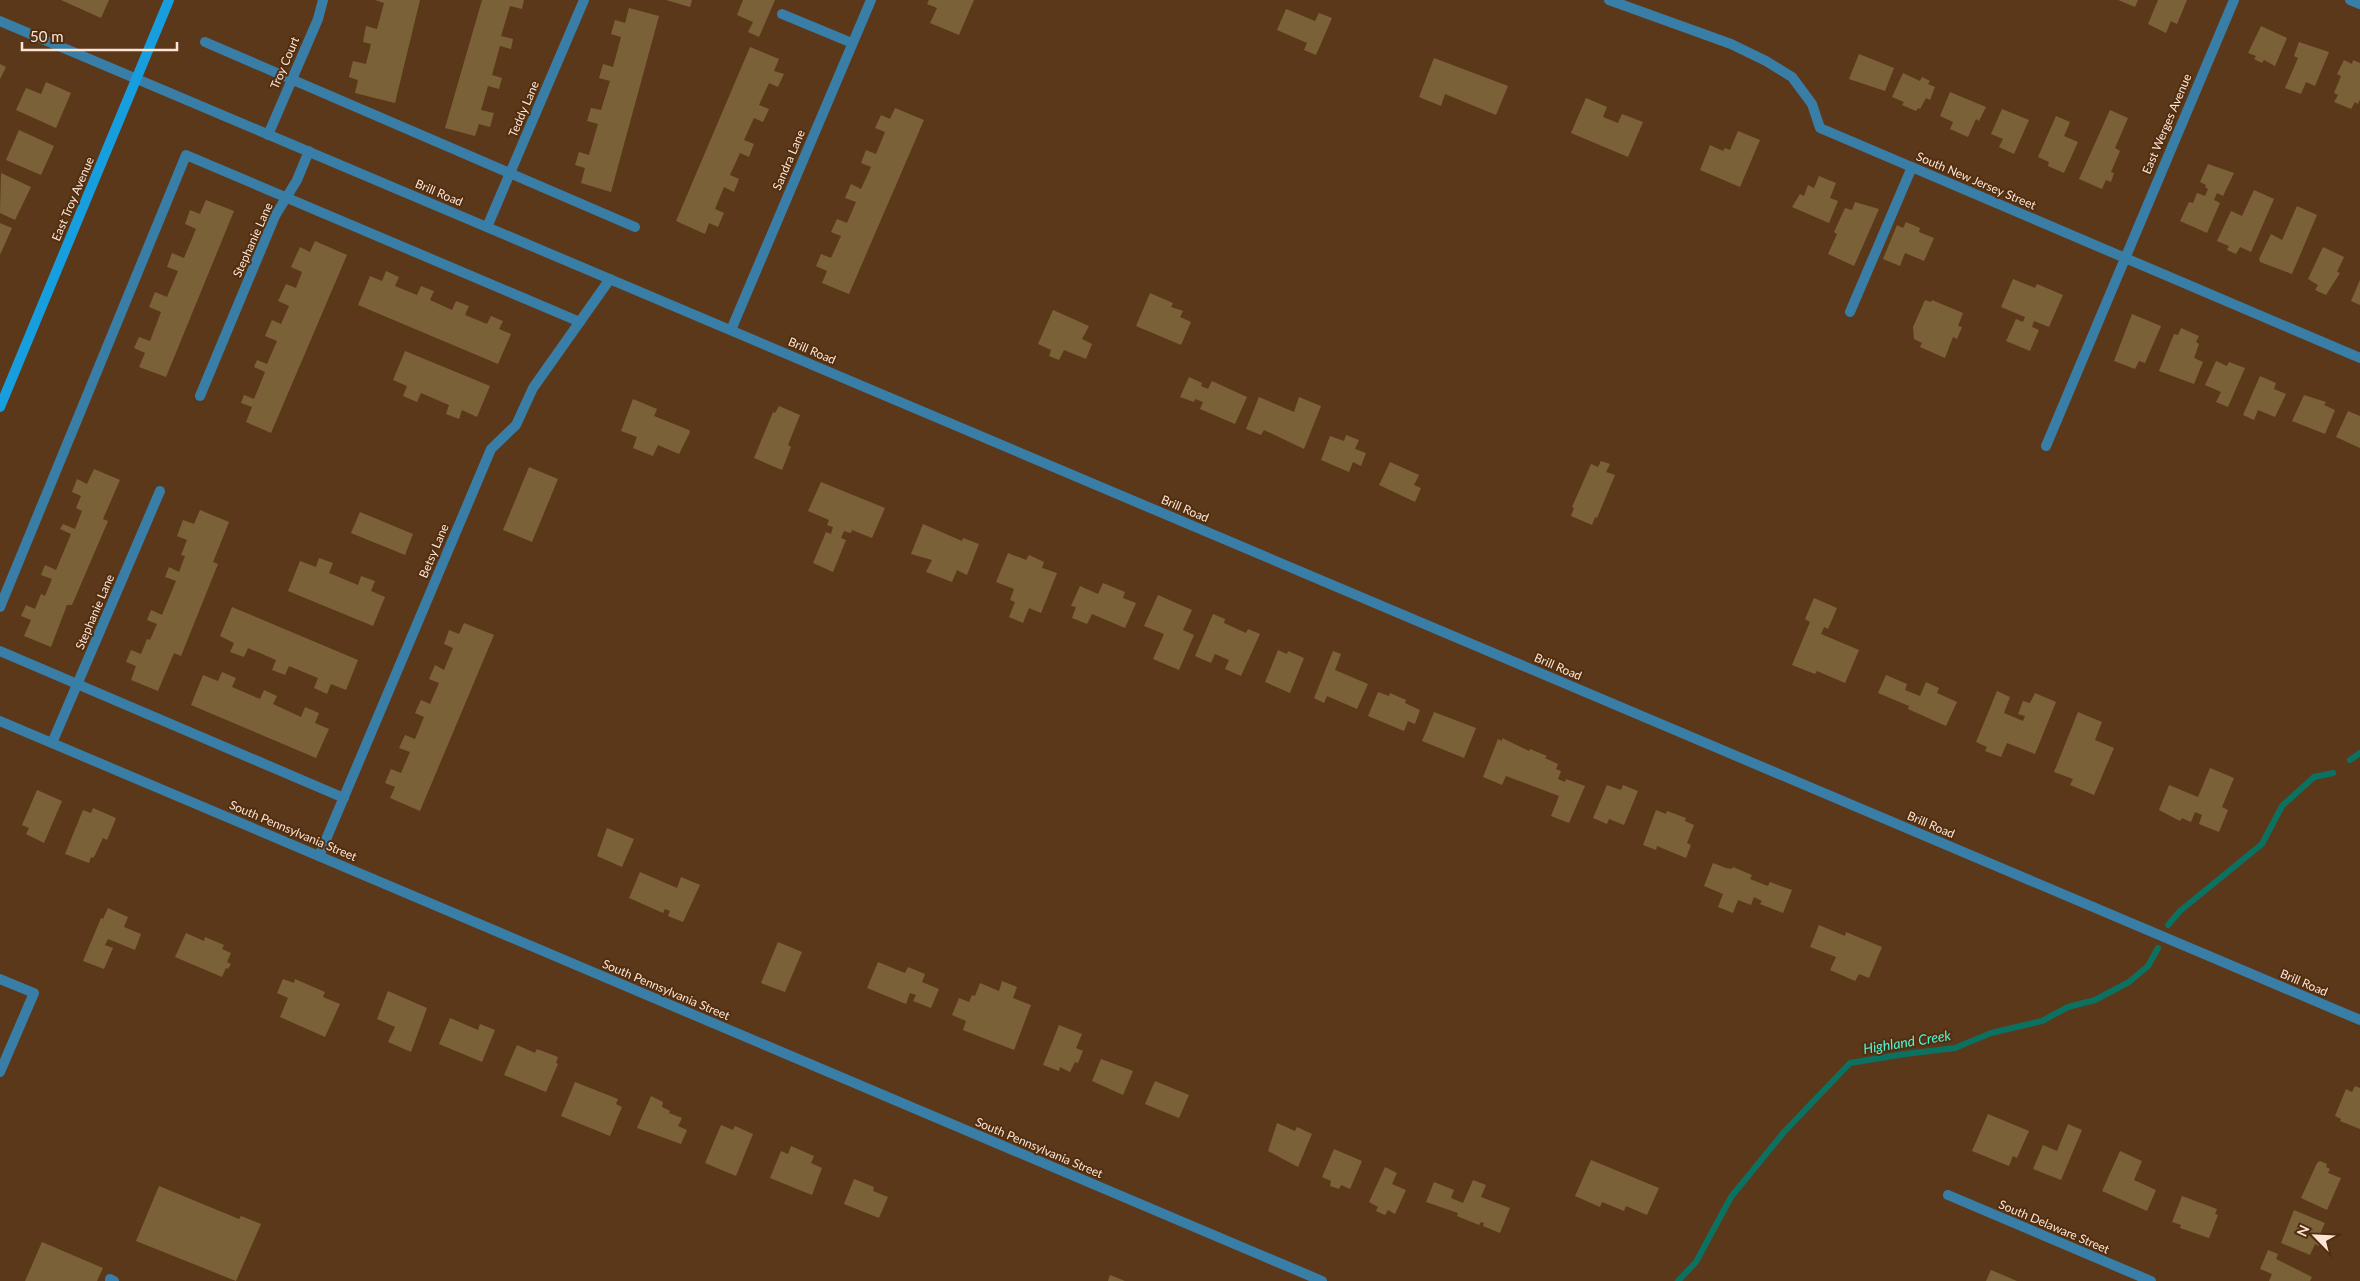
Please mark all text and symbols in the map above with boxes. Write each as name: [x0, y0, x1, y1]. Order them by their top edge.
scale bar: [22, 20, 178, 52]
text: 50 m: [30, 27, 64, 45]
street label: Troy Court: [267, 34, 303, 91]
street label: East Werges Avenue: [2139, 71, 2194, 176]
street label: Teddy Lane: [505, 78, 542, 139]
street label: Sandra Lane: [769, 127, 808, 192]
street label: South New Jersey Street: [1914, 149, 2039, 213]
street label: East Troy Avenue: [48, 155, 97, 243]
street label: Brill Road: [413, 176, 465, 209]
street label: Stephanie Lane: [229, 200, 276, 280]
street label: Brill Road: [786, 334, 838, 367]
street label: Brill Road: [1159, 492, 1211, 525]
street label: Betsy Lane: [415, 521, 452, 580]
street label: Stephanie Lane: [72, 572, 117, 652]
street label: Brill Road: [1532, 650, 1584, 683]
street label: South Pennsylvania Street: [227, 797, 360, 864]
street label: Brill Road: [1905, 808, 1957, 841]
street label: South Pennsylvania Street: [600, 956, 733, 1023]
street label: Brill Road: [2278, 966, 2330, 999]
water label: Highland Creek: [1862, 1026, 1952, 1057]
street label: South Pennsylvania Street: [973, 1114, 1106, 1181]
street label: South Delaware Street: [1997, 1196, 2112, 1257]
north arrow: [2290, 1211, 2340, 1261]
text: N: [2293, 1222, 2313, 1239]

